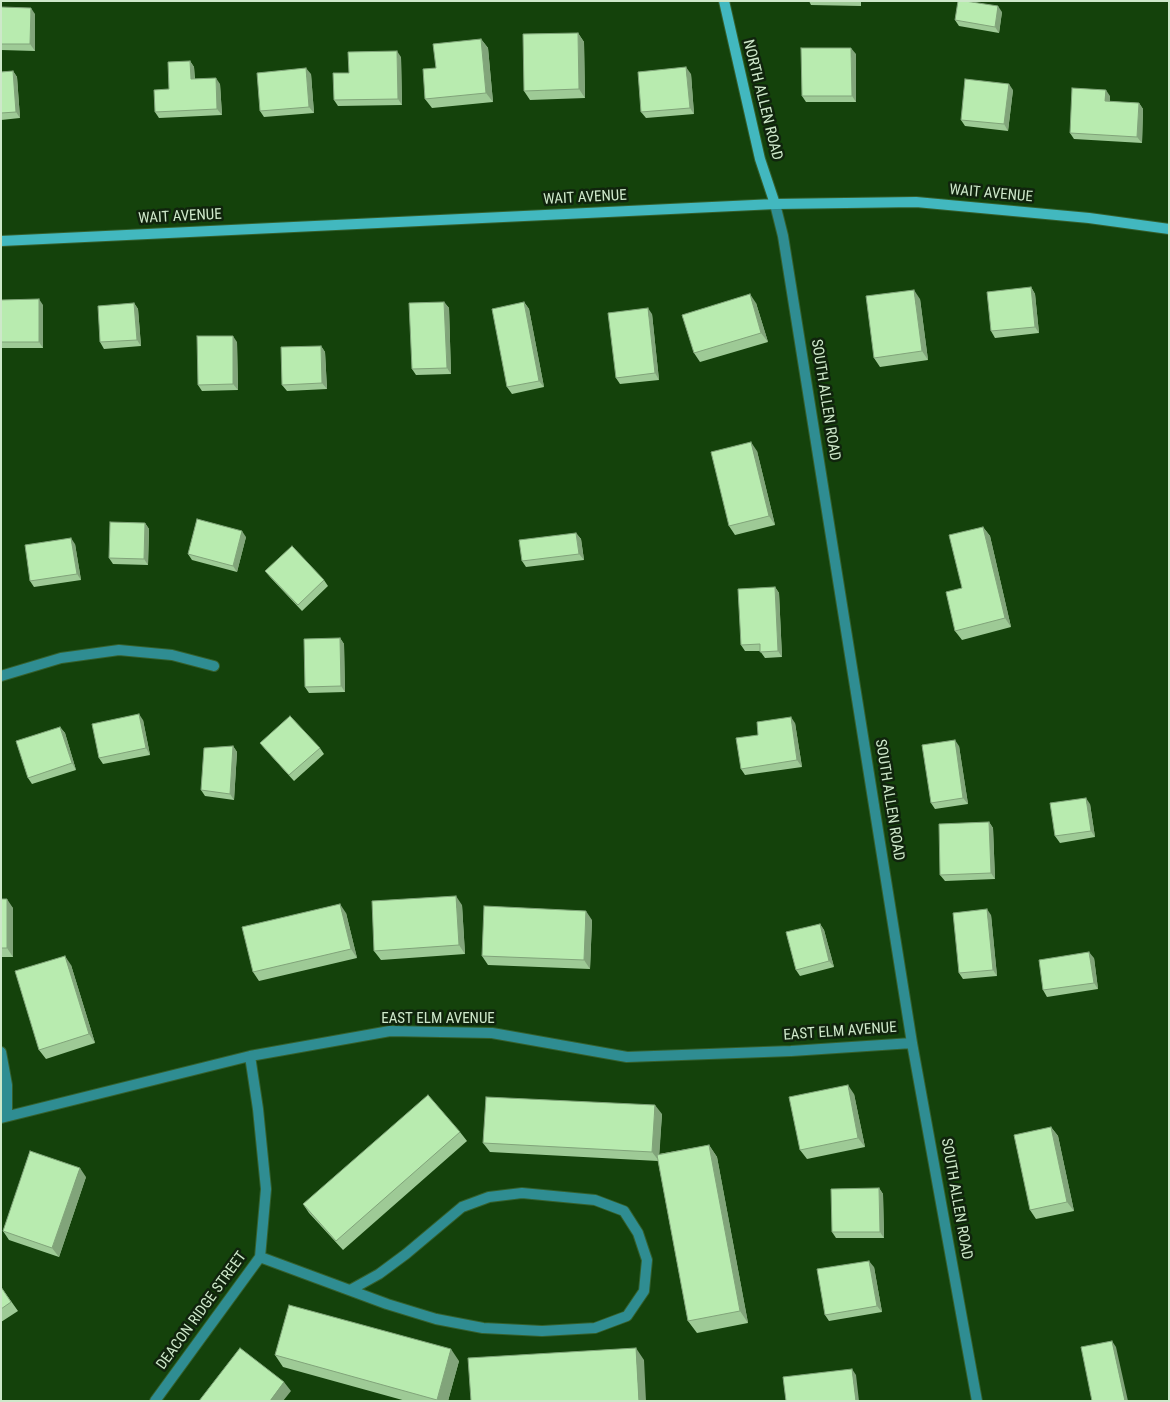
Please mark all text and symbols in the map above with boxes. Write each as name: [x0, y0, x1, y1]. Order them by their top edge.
street label: NORTH ALLEN ROAD: [738, 38, 786, 162]
street label: WAIT AVENUE: [949, 181, 1033, 207]
street label: WAIT AVENUE: [543, 187, 627, 209]
street label: WAIT AVENUE: [138, 206, 222, 228]
street label: SOUTH ALLEN ROAD: [806, 338, 844, 462]
street label: SOUTH ALLEN ROAD: [870, 738, 908, 862]
street label: EAST ELM AVENUE: [381, 1010, 495, 1028]
street label: EAST ELM AVENUE: [783, 1019, 897, 1045]
street label: SOUTH ALLEN ROAD: [936, 1137, 976, 1261]
street label: DEACON RIDGE STREET: [153, 1249, 251, 1373]

